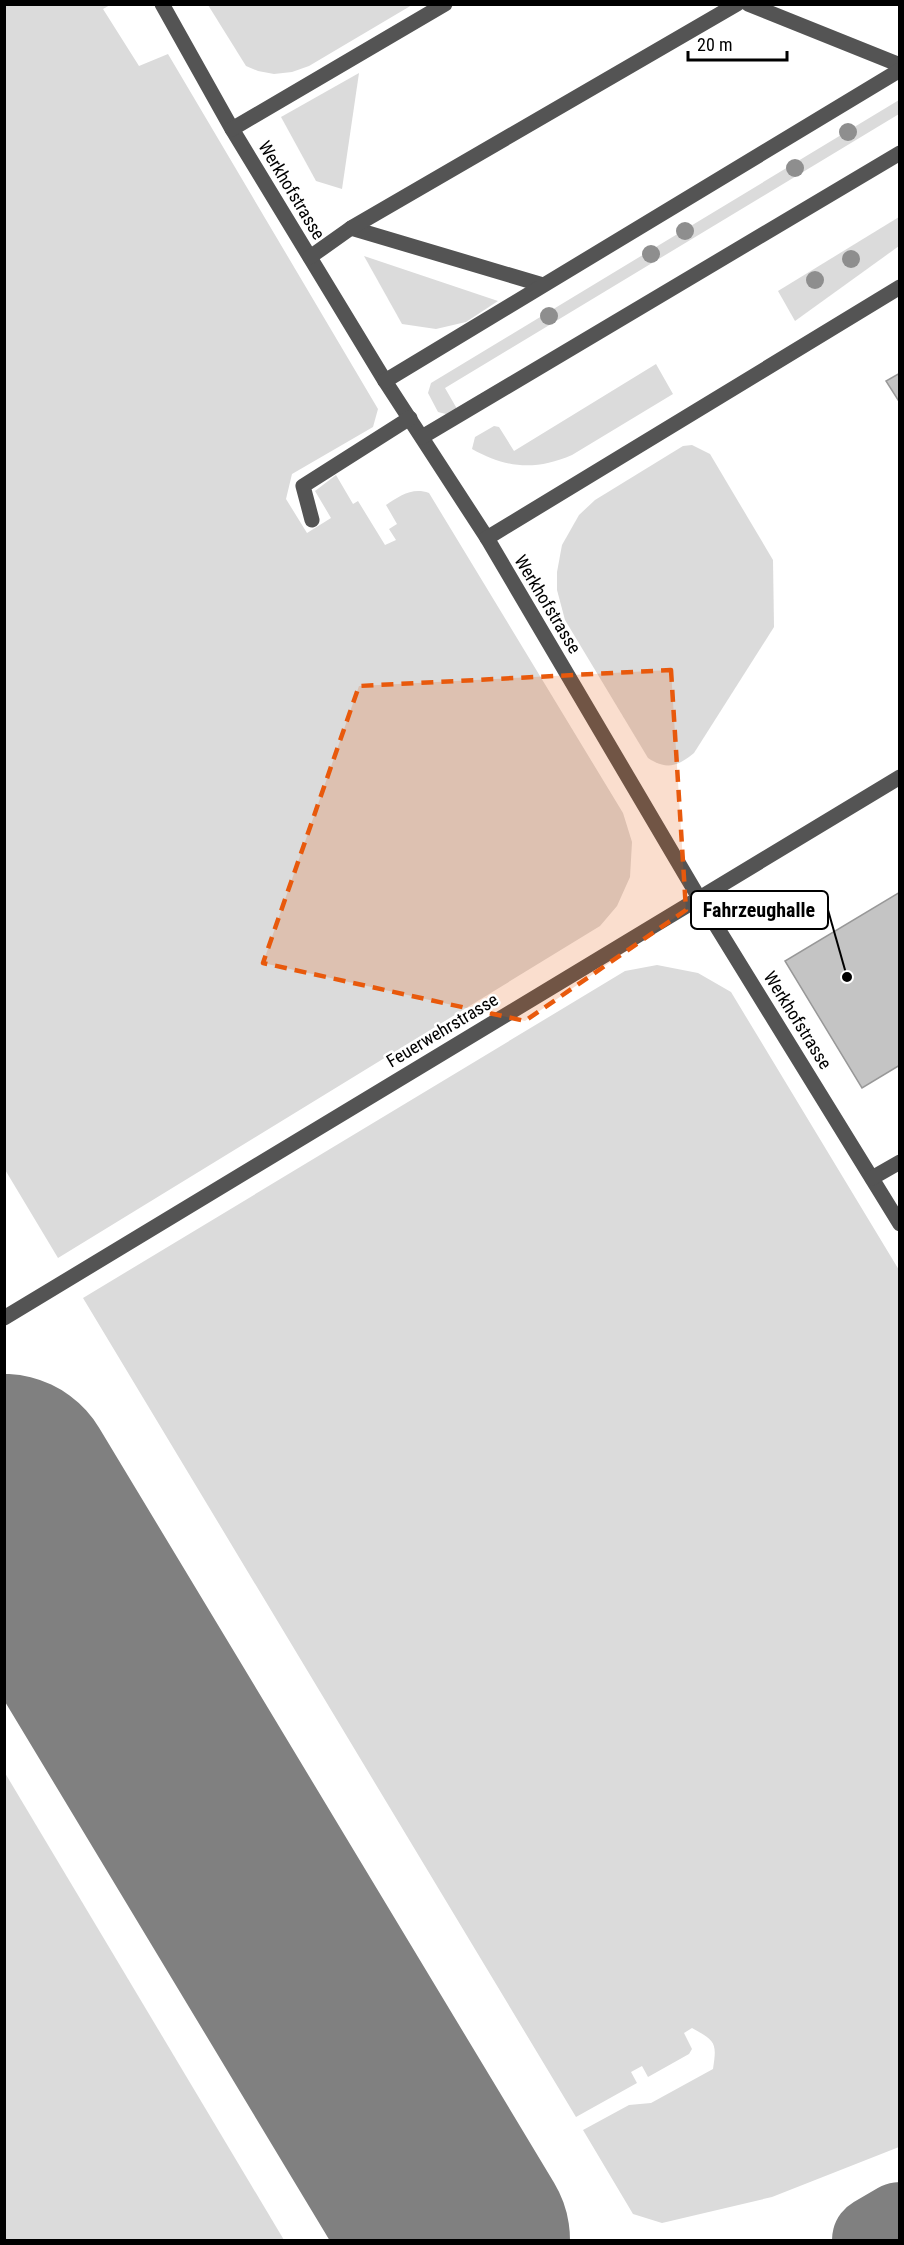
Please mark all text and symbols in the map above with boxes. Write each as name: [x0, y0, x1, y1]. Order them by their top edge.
scale bar: [688, 24, 787, 62]
text: 20 m: [697, 34, 732, 55]
street label: Werkhofstrasse: [254, 137, 330, 243]
street label: Werkhofstrasse: [510, 551, 586, 657]
callout: Fahrzeughalle: [691, 891, 828, 929]
text: Fahrzeughalle: [703, 898, 815, 922]
street label: Werkhofstrasse: [760, 967, 836, 1073]
street label: Feuerwehrstrasse: [383, 989, 501, 1071]

